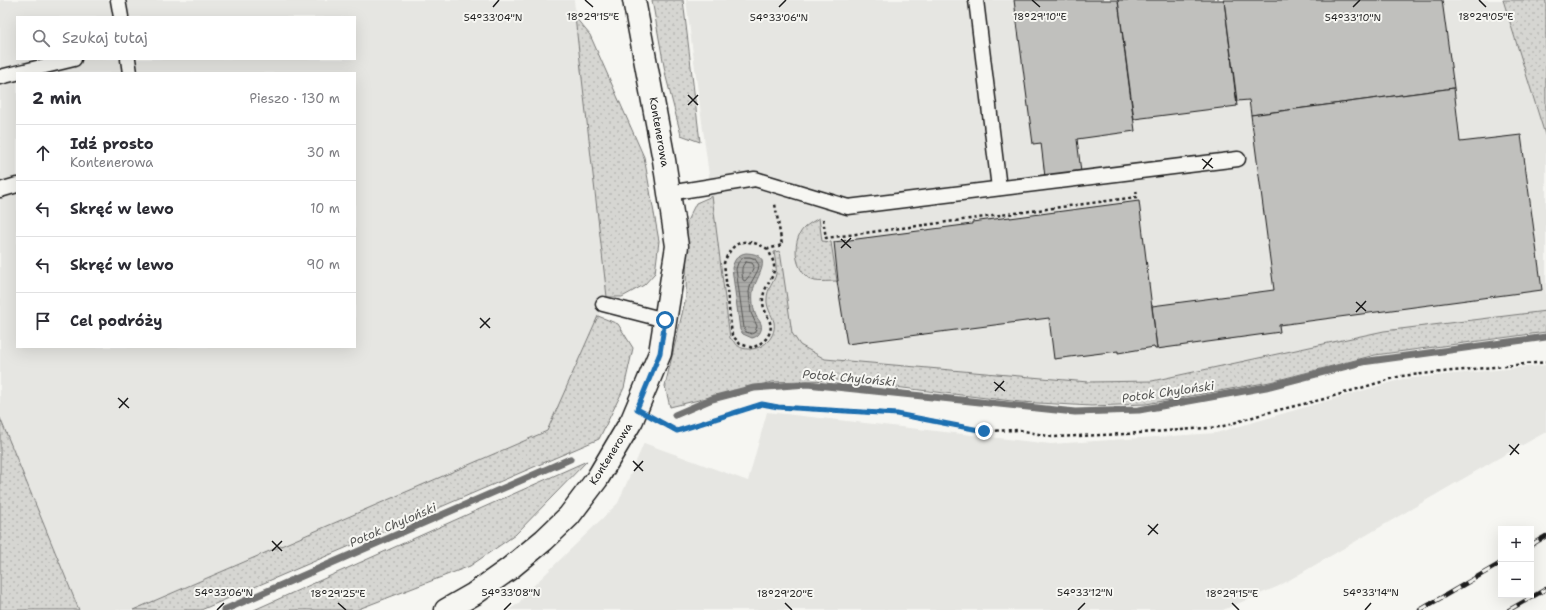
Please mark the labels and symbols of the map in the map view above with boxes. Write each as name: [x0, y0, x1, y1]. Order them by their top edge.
text: 18°29'15"E: [567, 10, 619, 23]
text: 18°29'10"E: [1013, 10, 1067, 23]
text: 18°29'05"E: [1458, 10, 1514, 23]
text: 54°33'04"N: [464, 11, 522, 24]
text: 54°33'06"N: [750, 11, 808, 24]
text: 54°33'10"N: [1325, 11, 1381, 24]
street label: Kontenerowa: [645, 96, 673, 168]
route start: [656, 311, 674, 329]
water label: Potok Chyloński: [802, 366, 897, 390]
water label: Potok Chyloński: [1121, 378, 1216, 406]
street label: Kontenerowa: [586, 420, 636, 488]
route end: [975, 422, 993, 440]
water label: Potok Chyloński: [347, 499, 440, 551]
text: 54°33'06"N: [195, 586, 253, 599]
text: 54°33'08"N: [482, 586, 540, 599]
text: 54°33'12"N: [1057, 586, 1113, 599]
text: 54°33'14"N: [1343, 586, 1399, 599]
text: 18°29'25"E: [310, 587, 366, 600]
text: 18°29'20"E: [757, 587, 813, 600]
text: 18°29'15"E: [1206, 587, 1258, 600]

